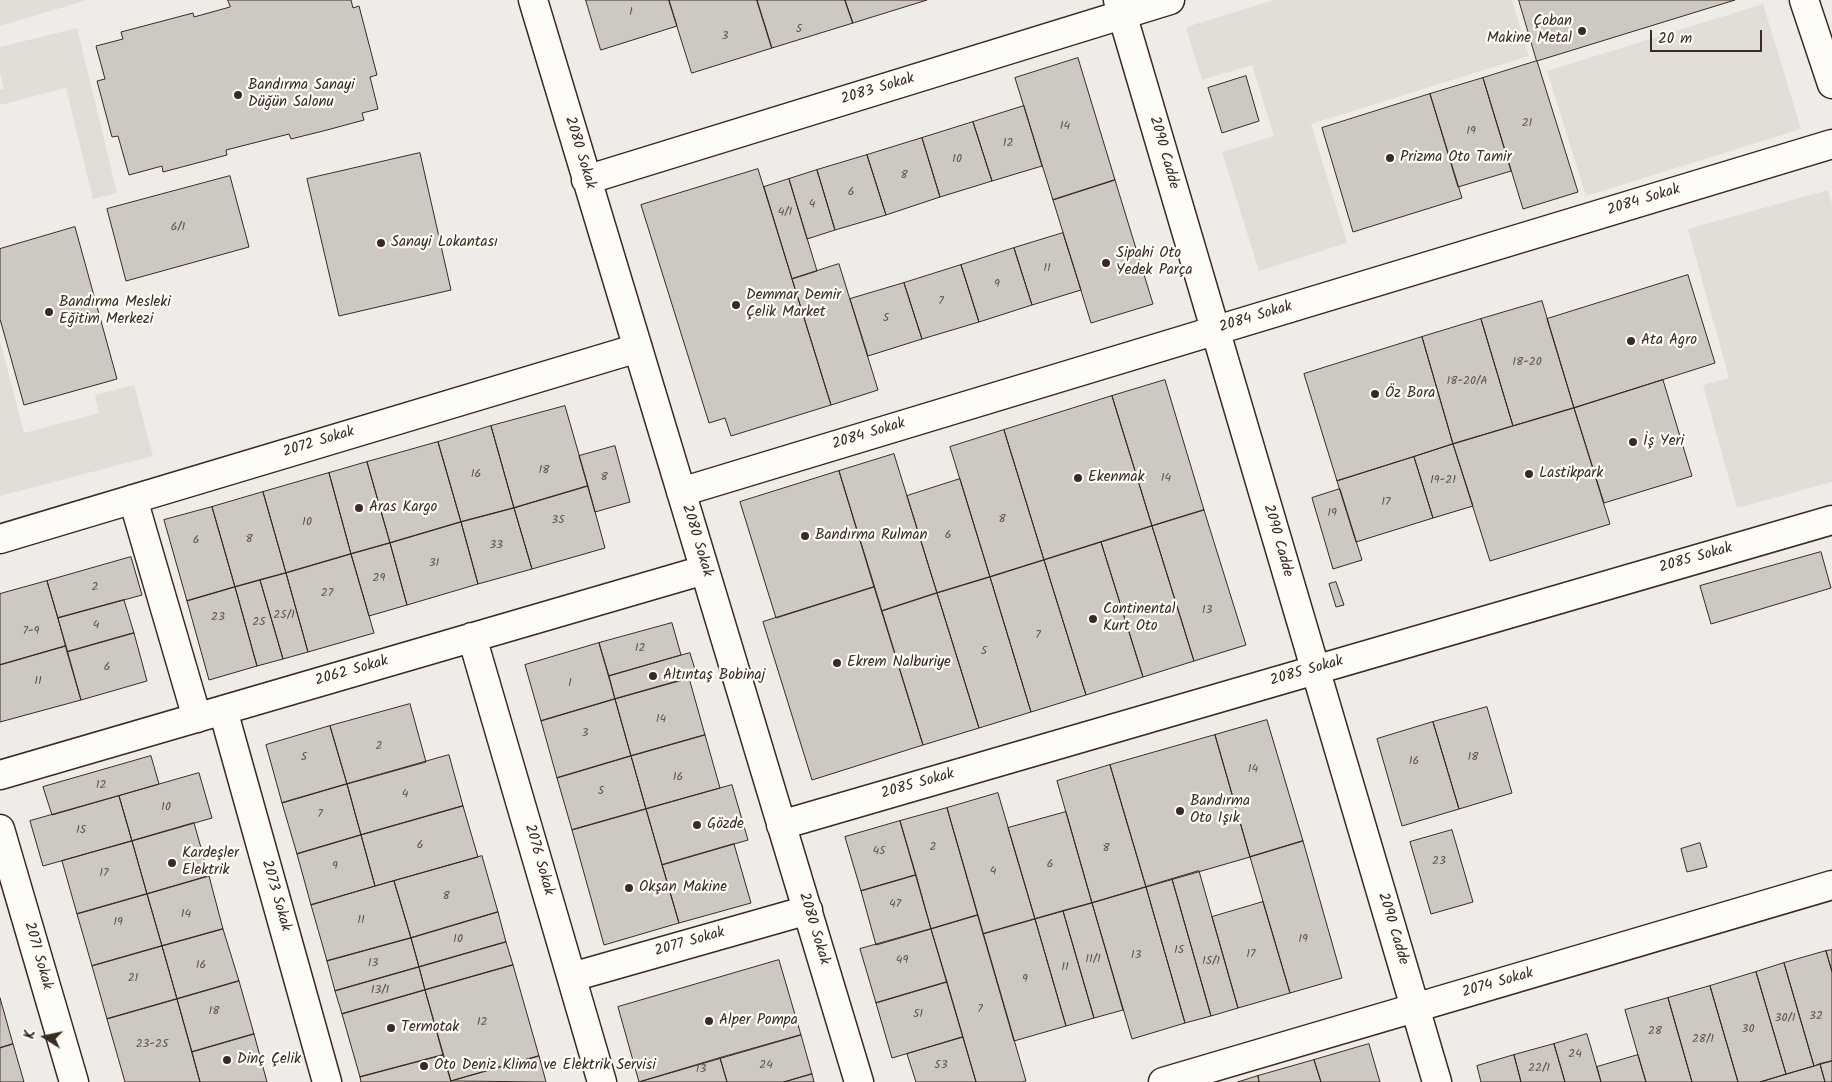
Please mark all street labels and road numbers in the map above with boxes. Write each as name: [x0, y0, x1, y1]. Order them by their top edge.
street label: 2083 Sokak: [839, 70, 917, 110]
street label: 2080 Sokak: [559, 115, 599, 191]
street label: 2090 Cadde: [1144, 115, 1182, 191]
street label: 2084 Sokak: [1605, 181, 1683, 221]
street label: 2084 Sokak: [1217, 298, 1295, 338]
street label: 2084 Sokak: [830, 415, 908, 455]
street label: 2072 Sokak: [281, 424, 357, 462]
street label: 2080 Sokak: [676, 503, 716, 579]
street label: 2090 Cadde: [1258, 503, 1296, 579]
street label: 2085 Sokak: [1657, 540, 1735, 578]
street label: 2062 Sokak: [313, 653, 391, 691]
street label: 2085 Sokak: [1268, 653, 1346, 691]
street label: 2085 Sokak: [879, 766, 957, 804]
street label: 2076 Sokak: [519, 822, 557, 898]
street label: 2073 Sokak: [256, 858, 294, 934]
street label: 2080 Sokak: [793, 891, 833, 967]
street label: 2090 Cadde: [1372, 891, 1412, 967]
street label: 2071 Sokak: [19, 920, 55, 992]
street label: 2077 Sokak: [653, 924, 727, 962]
street label: 2074 Sokak: [1460, 965, 1536, 1003]

